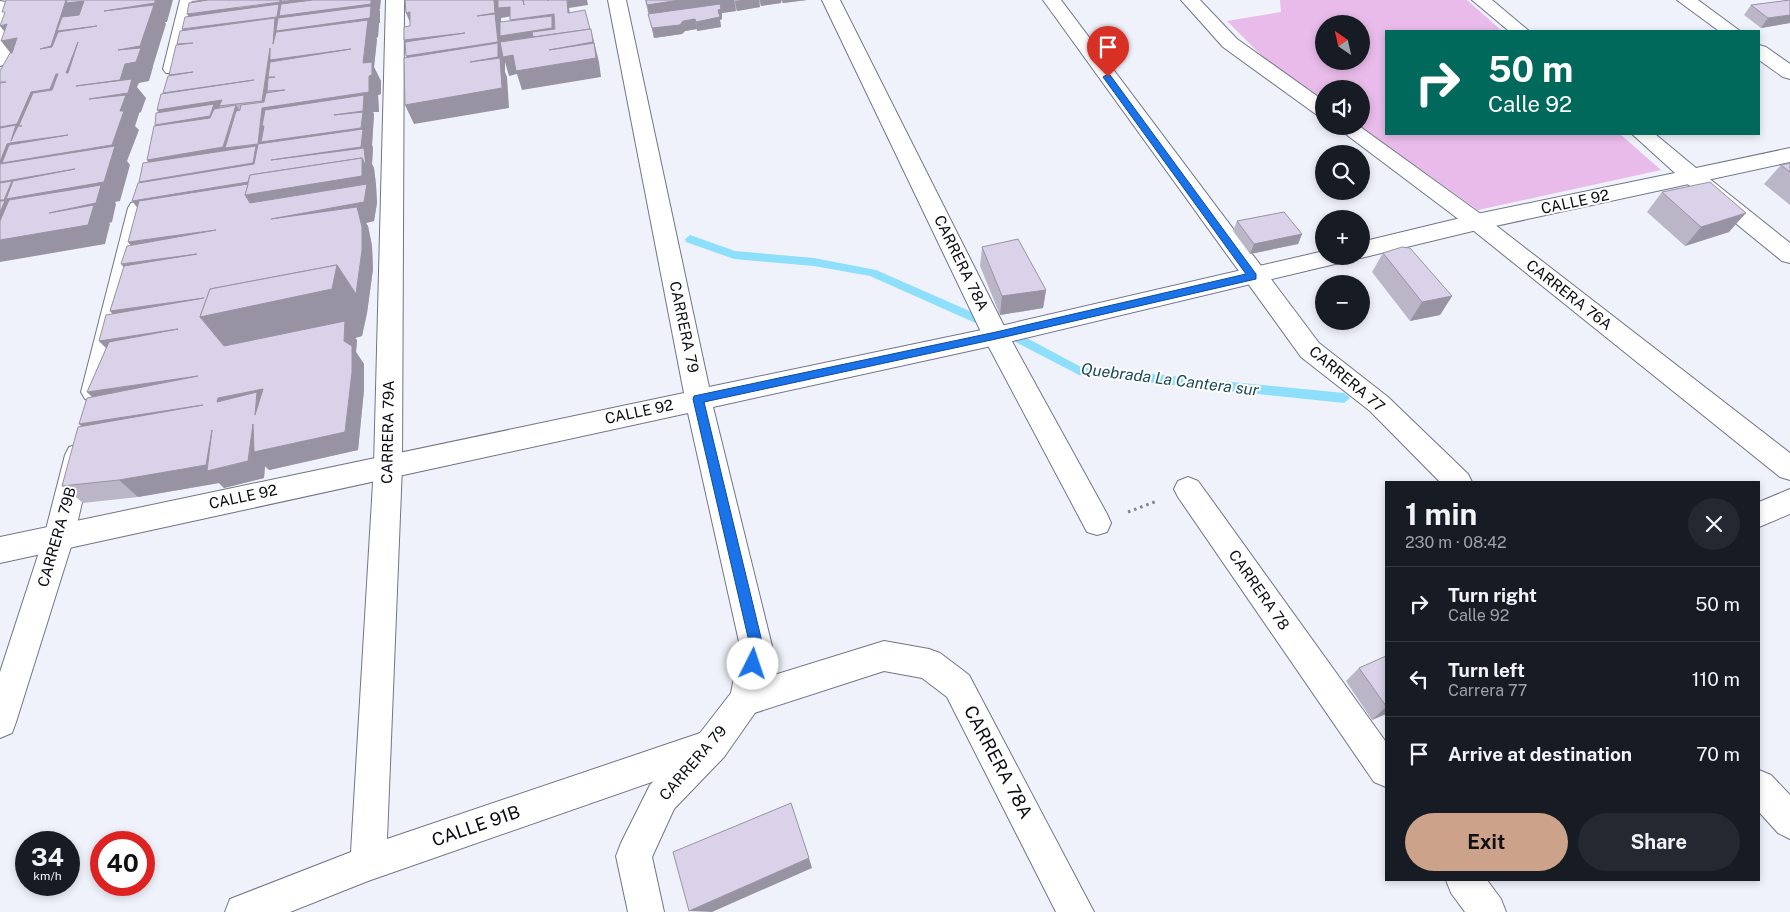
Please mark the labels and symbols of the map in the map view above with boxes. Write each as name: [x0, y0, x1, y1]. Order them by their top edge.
north arrow: [1315, 15, 1370, 70]
pin: [1087, 26, 1129, 77]
street label: CALLE 92: [1539, 186, 1611, 217]
street label: CARRERA 78A: [931, 212, 992, 314]
street label: CARRERA 76A: [1523, 256, 1616, 333]
street label: CARRERA 79: [667, 280, 702, 374]
street label: CARRERA 77: [1306, 342, 1388, 415]
water label: Quebrada La Cantera sur: [1080, 359, 1261, 400]
street label: CARRERA 79A: [378, 380, 397, 484]
street label: CALLE 92: [603, 396, 675, 427]
street label: CALLE 92: [207, 481, 279, 512]
street label: CARRERA 79B: [34, 485, 79, 589]
street label: CARRERA 78: [1226, 547, 1293, 633]
position arrow: [726, 637, 778, 689]
street label: CARRERA 78A: [960, 702, 1037, 822]
street label: CARRERA 79: [656, 722, 730, 803]
street label: CALLE 91B: [429, 801, 523, 850]
speed limit sign: 40: [90, 831, 155, 896]

